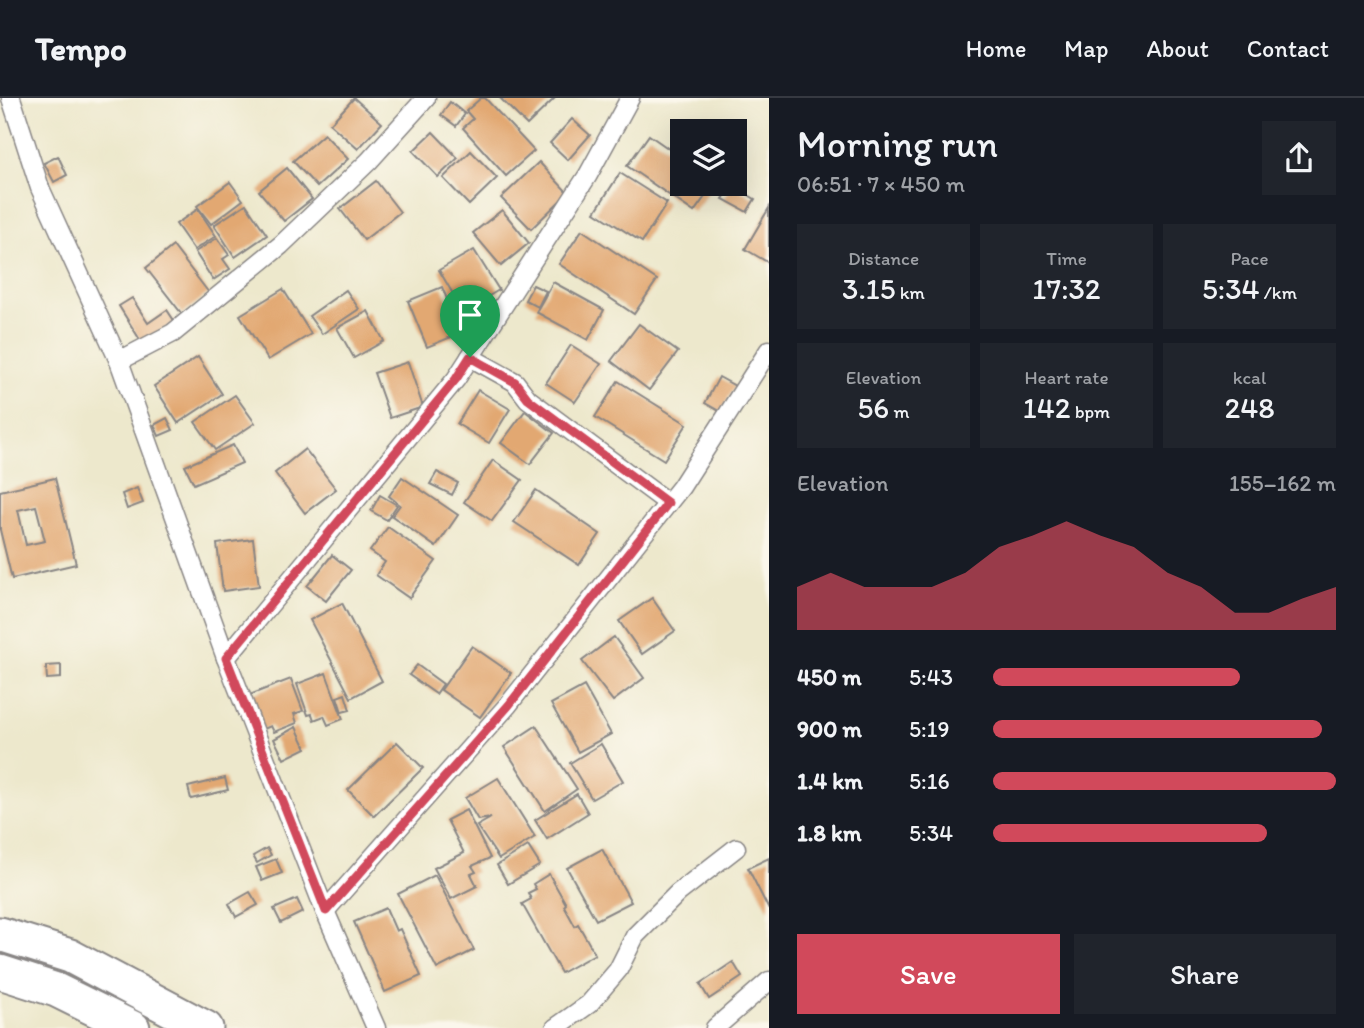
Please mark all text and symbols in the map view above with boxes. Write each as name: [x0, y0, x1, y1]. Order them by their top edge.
text: Tempo: [35, 29, 127, 68]
text: Home: [966, 34, 1026, 63]
text: Map: [1064, 34, 1108, 63]
text: About: [1146, 34, 1209, 63]
text: Contact: [1247, 34, 1329, 63]
map controls: [670, 119, 747, 196]
button: layers: [670, 119, 747, 196]
text: Morning run: [797, 121, 998, 167]
button: share: [1262, 121, 1336, 195]
text: 06:51 · 7 × 450 m: [797, 170, 965, 198]
text: Distance: [848, 247, 919, 270]
text: Time: [1046, 247, 1087, 270]
text: Pace: [1230, 247, 1269, 270]
text: 3.15: [842, 270, 896, 307]
text: 17:32: [1032, 270, 1101, 307]
text: 5:34: [1202, 270, 1260, 307]
text: km: [896, 281, 925, 304]
text: /km: [1260, 281, 1297, 304]
pin: [440, 285, 500, 357]
icon: arrive: [451, 296, 489, 334]
text: Elevation: [846, 366, 921, 389]
text: Heart rate: [1024, 366, 1109, 389]
text: kcal: [1233, 366, 1266, 389]
text: 56: [858, 389, 889, 426]
text: 142: [1023, 389, 1071, 426]
text: 248: [1224, 389, 1275, 426]
text: m: [889, 400, 909, 423]
text: bpm: [1071, 400, 1110, 423]
text: Elevation: [797, 469, 888, 497]
text: 155–162 m: [1229, 469, 1336, 497]
text: 450 m: [797, 663, 862, 691]
text: 5:43: [909, 663, 953, 691]
text: 900 m: [797, 715, 862, 743]
text: 5:19: [909, 715, 949, 743]
text: 1.4 km: [797, 767, 863, 795]
text: 5:16: [909, 767, 950, 795]
text: 1.8 km: [797, 819, 862, 847]
text: 5:34: [909, 819, 953, 847]
button: Save: [797, 934, 1060, 1014]
button: Share: [1074, 934, 1336, 1014]

